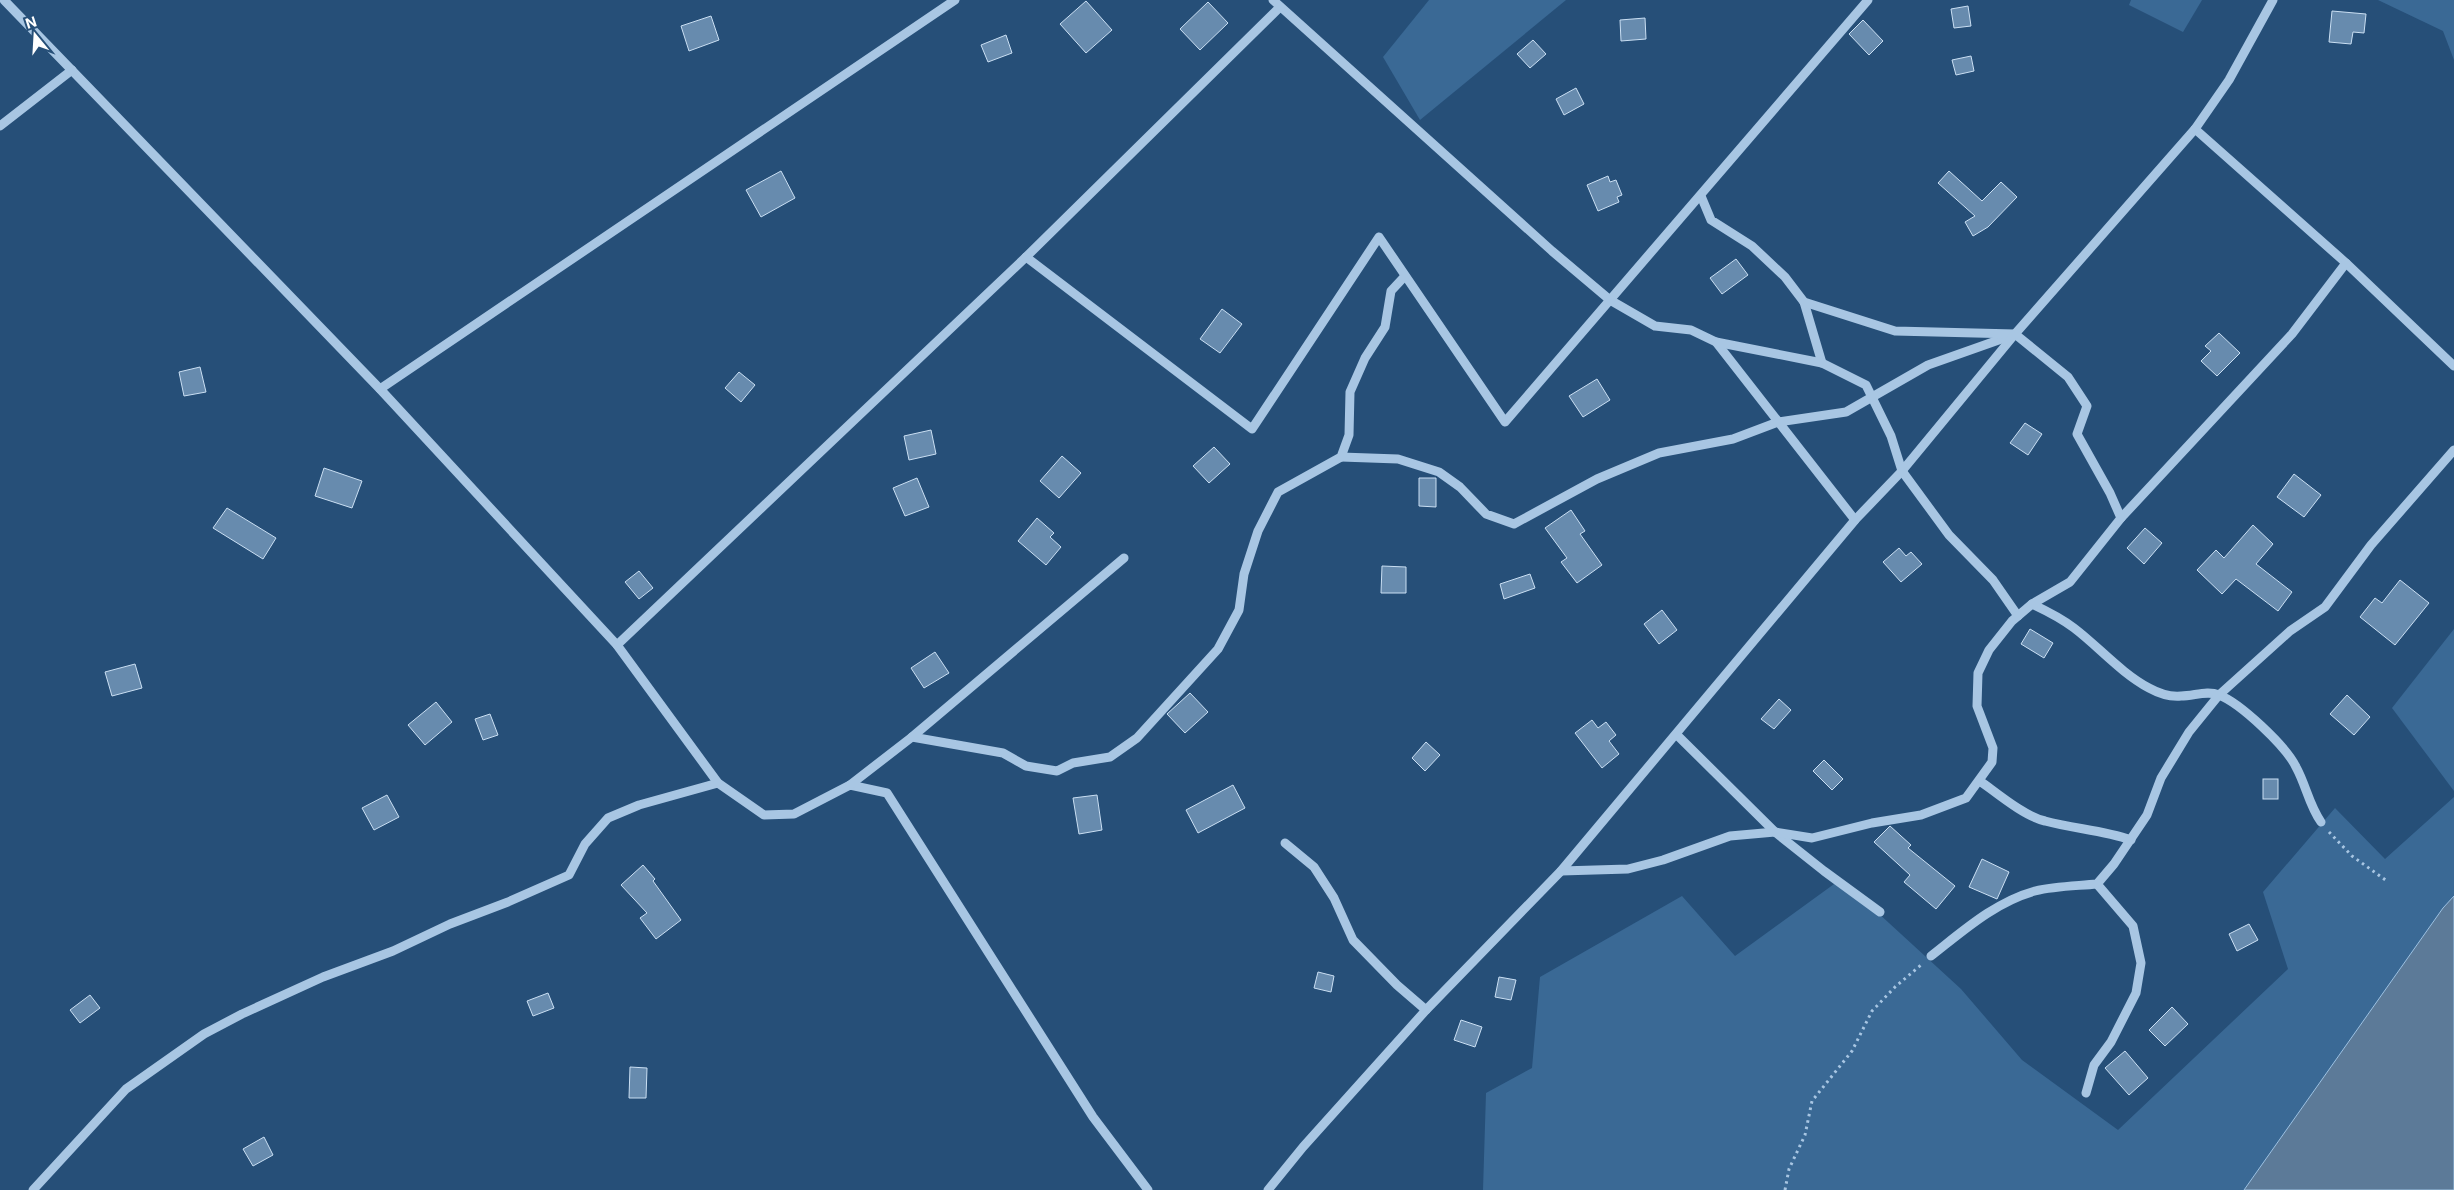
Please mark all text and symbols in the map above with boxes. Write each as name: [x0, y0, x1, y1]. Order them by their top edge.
north arrow: [10, 10, 60, 60]
text: N: [23, 12, 39, 32]

